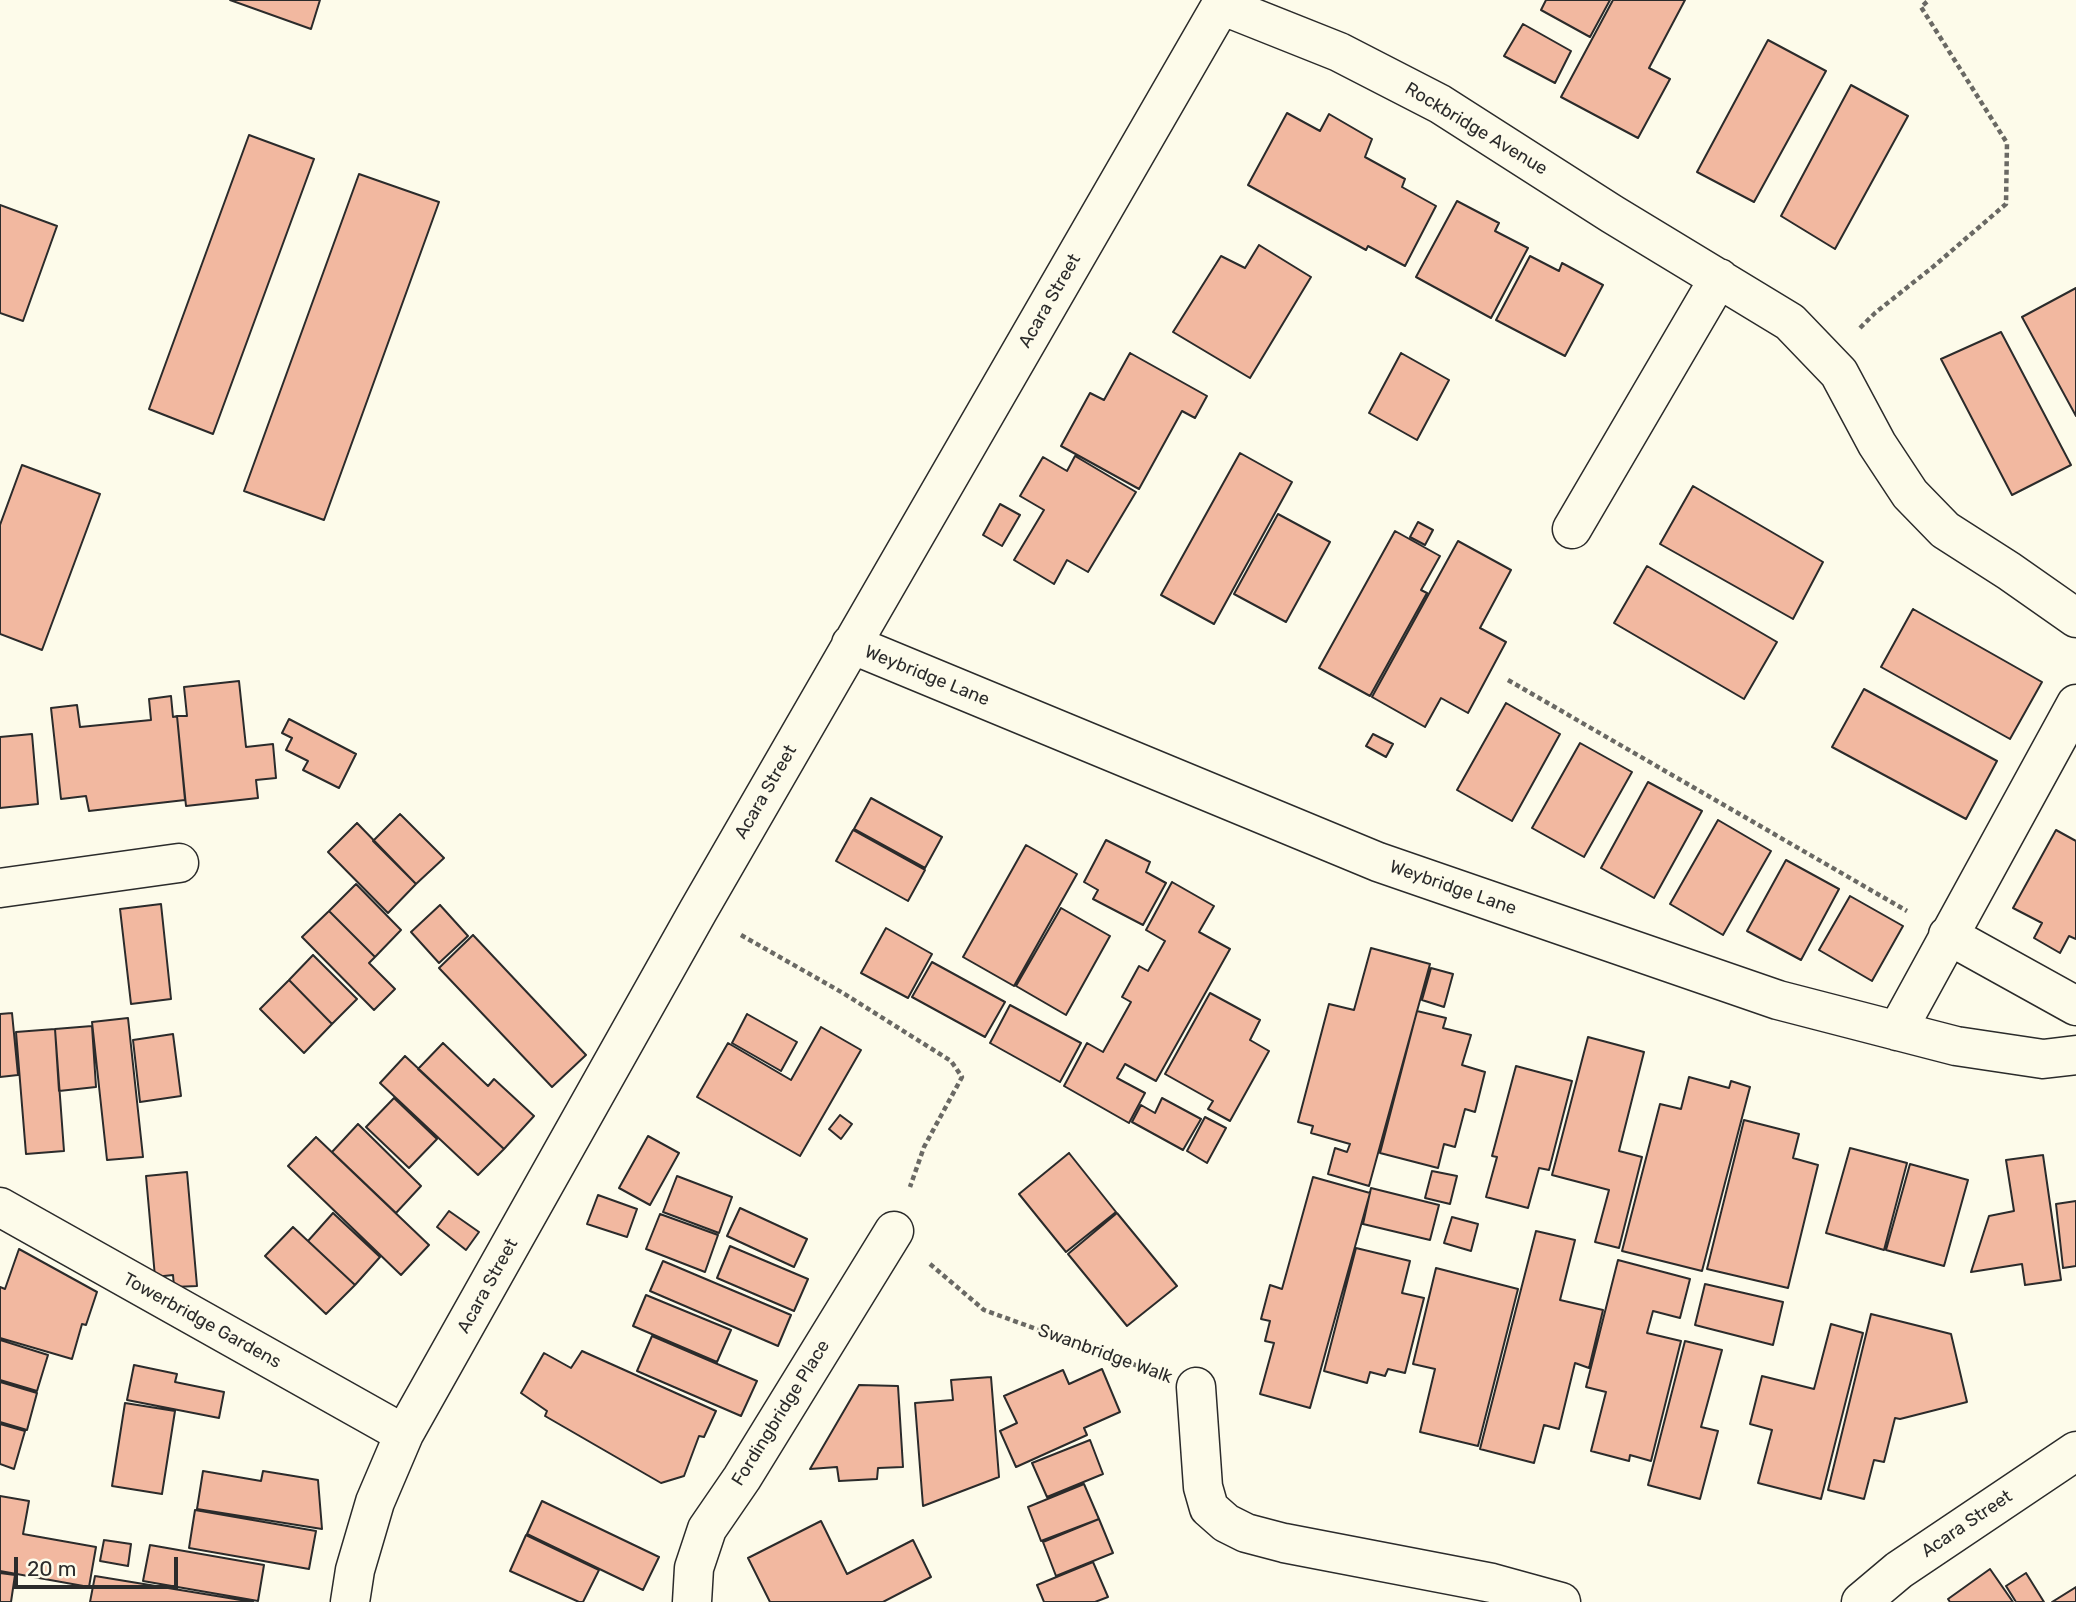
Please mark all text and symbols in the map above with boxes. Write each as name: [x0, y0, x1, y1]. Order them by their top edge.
street label: Rockbridge Avenue: [1401, 78, 1551, 180]
street label: Acara Street: [1014, 250, 1086, 352]
street label: Weybridge Lane: [861, 641, 993, 711]
street label: Acara Street: [730, 741, 802, 843]
street label: Weybridge Lane: [1387, 856, 1519, 920]
street label: Acara Street: [453, 1235, 523, 1337]
street label: Towerbridge Gardens: [119, 1269, 285, 1373]
street label: Swanbridge Walk: [1035, 1320, 1175, 1388]
street label: Fordingbridge Place: [727, 1336, 835, 1490]
street label: Acara Street: [1917, 1486, 2017, 1562]
scale bar: [18, 1542, 182, 1586]
text: 20 m: [27, 1556, 76, 1581]

